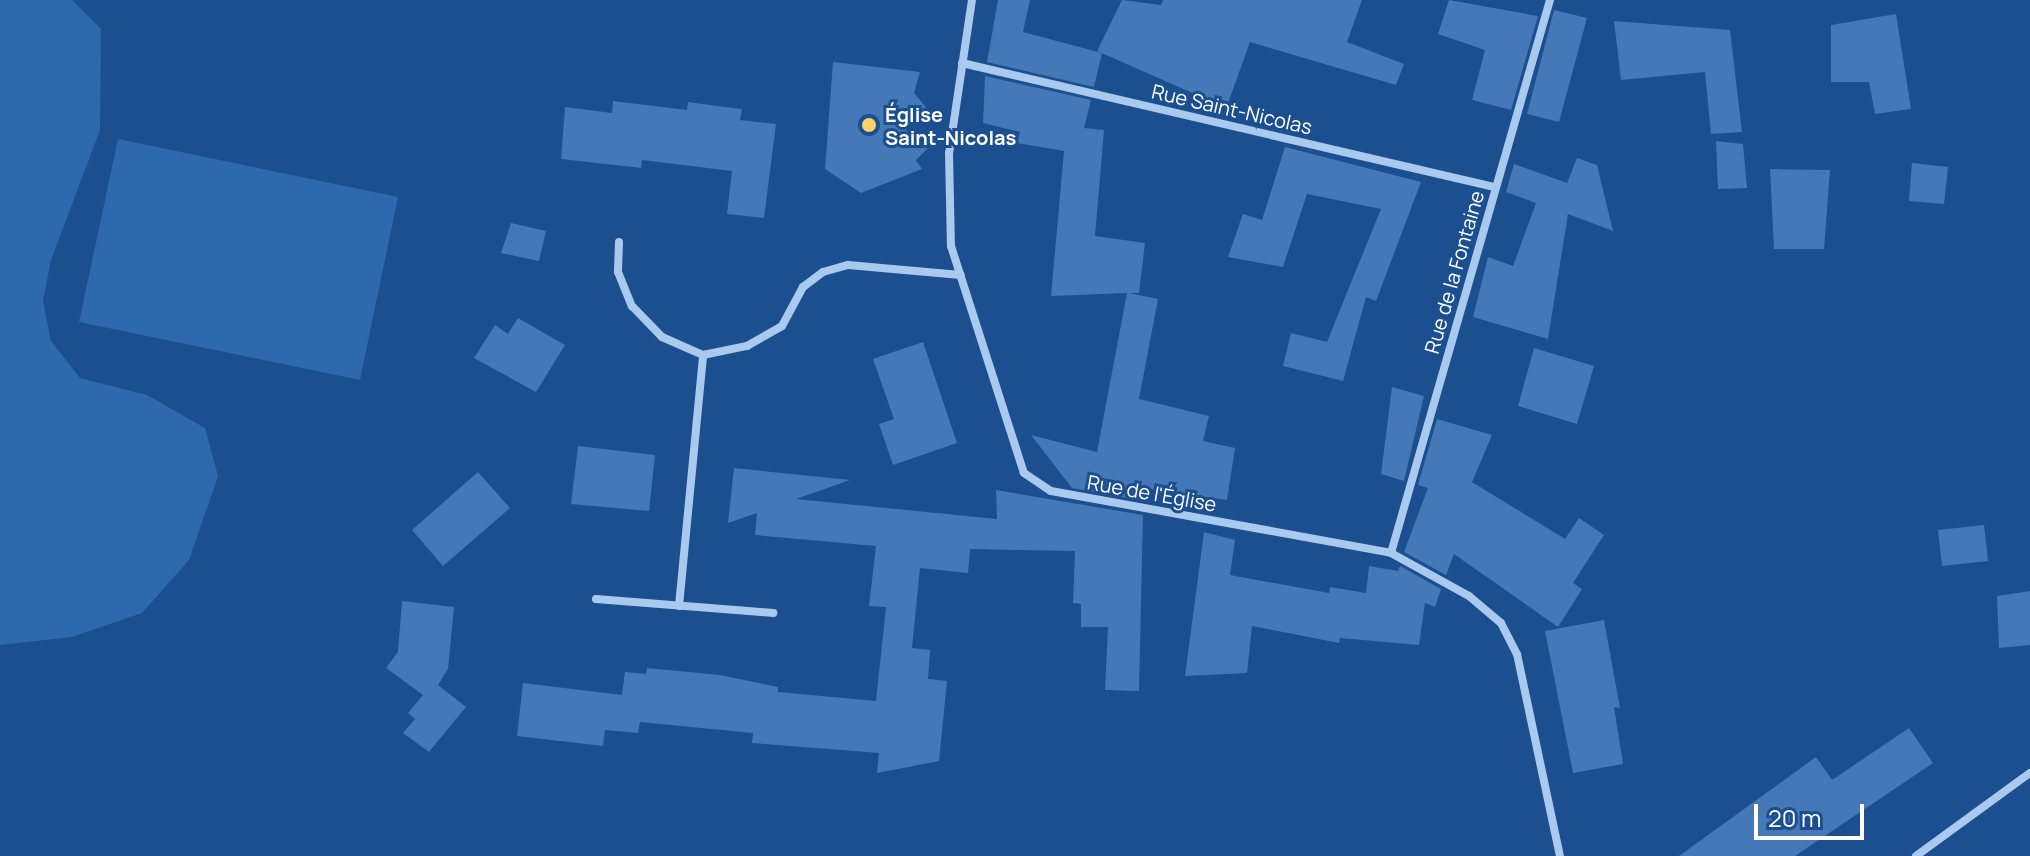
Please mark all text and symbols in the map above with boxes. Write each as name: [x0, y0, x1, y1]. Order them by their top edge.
street label: Rue Saint-Nicolas: [1149, 79, 1315, 139]
place label: Église Saint-Nicolas: [885, 102, 1016, 149]
marker: Église Saint-Nicolas: [860, 116, 878, 134]
street label: Rue de la Fontaine: [1419, 188, 1489, 356]
street label: Rue de l'Église: [1085, 470, 1219, 516]
scale bar: [1758, 788, 1868, 838]
text: 20 m: [1768, 801, 1821, 834]

